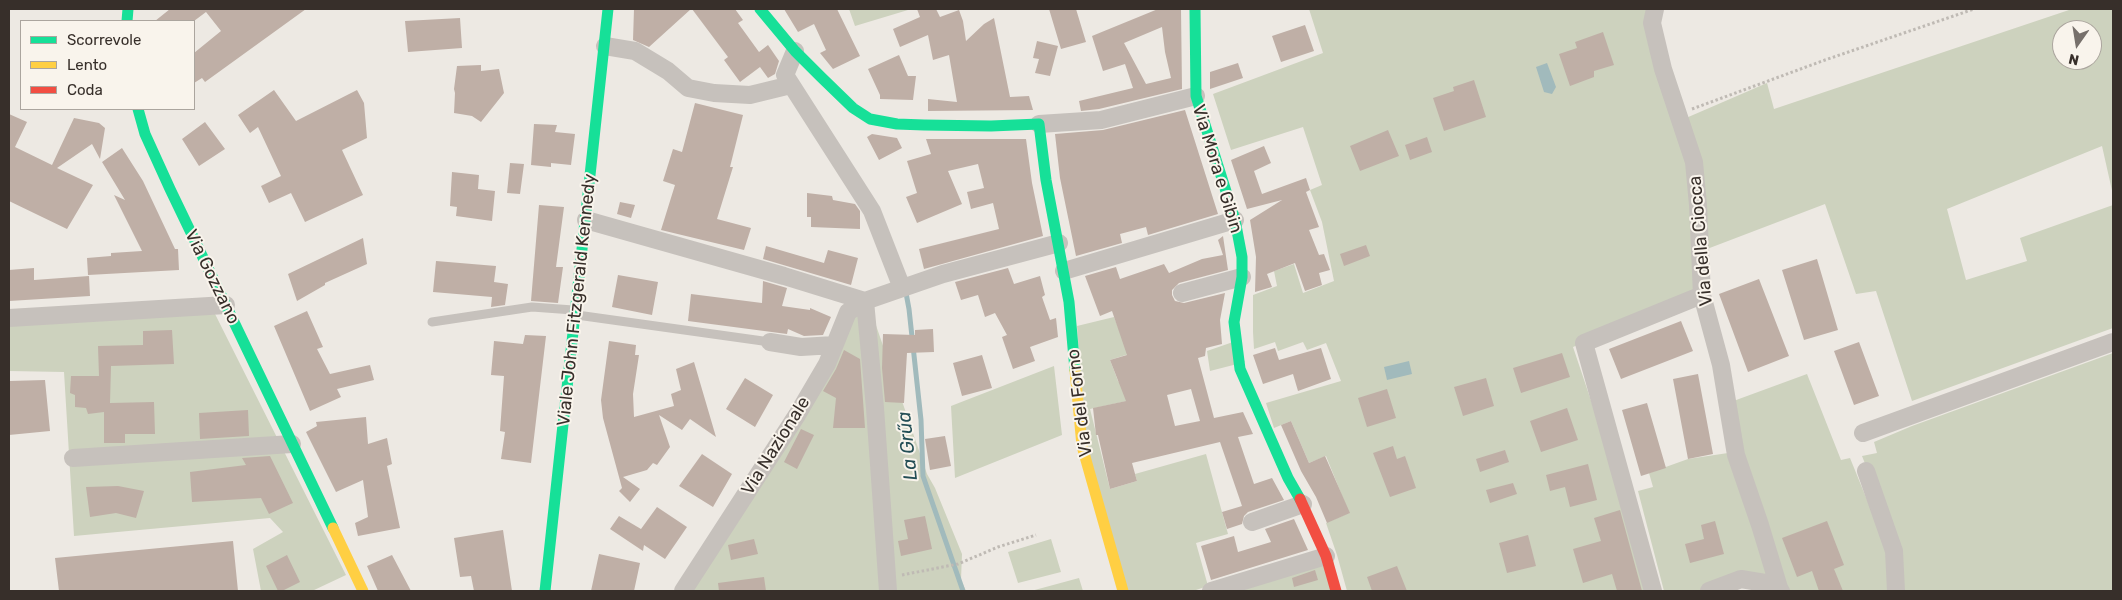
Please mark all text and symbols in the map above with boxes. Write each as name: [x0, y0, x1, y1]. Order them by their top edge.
legend: [20, 20, 195, 110]
north arrow: [2052, 20, 2102, 70]
text: Scorrevole: [67, 31, 141, 49]
text: N: [2067, 50, 2081, 69]
text: Lento: [67, 56, 107, 74]
text: Coda: [67, 81, 103, 99]
street label: Via Mora e Gibin: [1187, 102, 1247, 236]
street label: Viale John Fitzgerald Kennedy: [553, 173, 601, 427]
street label: Via della Ciocca: [1685, 175, 1717, 307]
street label: Via Gozzano: [180, 226, 244, 328]
street label: Via del Forno: [1063, 348, 1097, 458]
street label: Via Nazionale: [737, 393, 815, 499]
water label: La Grűa: [893, 410, 923, 482]

